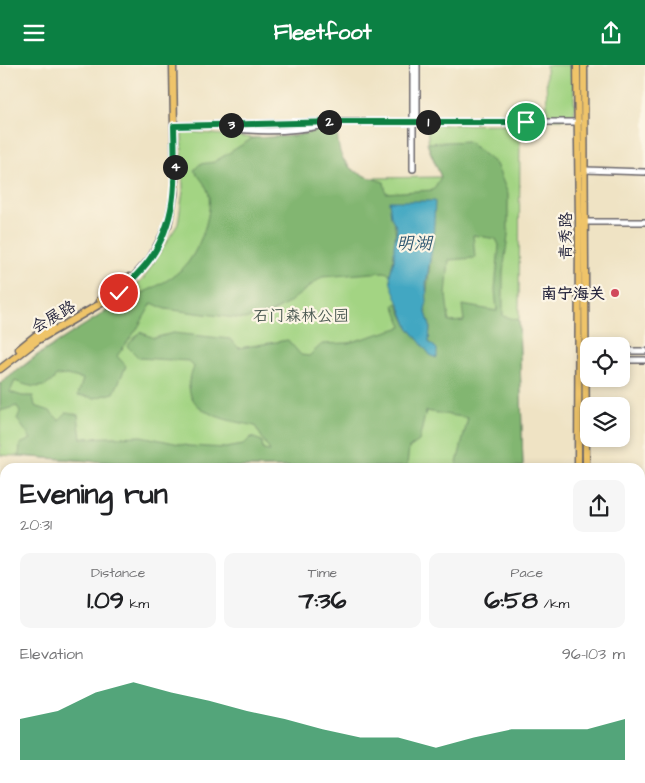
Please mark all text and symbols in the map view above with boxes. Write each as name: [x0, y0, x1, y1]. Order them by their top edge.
text: Fleetfoot: [273, 17, 372, 48]
icon: menu: [20, 19, 48, 47]
icon: share: [597, 19, 625, 47]
pin: [505, 101, 547, 143]
icon: arrive: [512, 108, 540, 136]
pin: 2: [316, 109, 342, 135]
pin: 1: [416, 109, 440, 135]
text: 2: [325, 112, 334, 132]
text: 1: [428, 112, 429, 132]
pin: 3: [218, 113, 244, 137]
text: 3: [228, 115, 235, 135]
pin: 4: [162, 155, 188, 179]
text: 4: [171, 157, 180, 177]
street label: 青秀路: [555, 212, 577, 260]
water label: 明湖: [396, 231, 434, 256]
pin: [98, 272, 140, 314]
icon: check: [105, 279, 133, 307]
place label: 南宁海关: [541, 283, 605, 305]
marker: 南宁海关: [609, 287, 621, 299]
street label: 会展路: [27, 295, 80, 338]
park label: 石门森林公园: [253, 305, 349, 327]
map controls: [580, 337, 630, 447]
button: locate: [580, 337, 630, 387]
button: layers: [580, 397, 630, 447]
text: Evening run: [20, 475, 168, 514]
button: share: [573, 480, 625, 532]
text: 20:31: [20, 514, 52, 536]
text: Distance: [91, 563, 145, 583]
text: Time: [308, 563, 337, 583]
text: Pace: [511, 563, 543, 583]
text: 1.09: [87, 583, 124, 618]
text: 7:36: [299, 583, 346, 618]
text: 6:58: [484, 583, 538, 618]
text: km: [124, 594, 149, 614]
text: /km: [538, 594, 569, 614]
text: Elevation: [20, 643, 83, 665]
text: 96–103 m: [562, 643, 625, 665]

